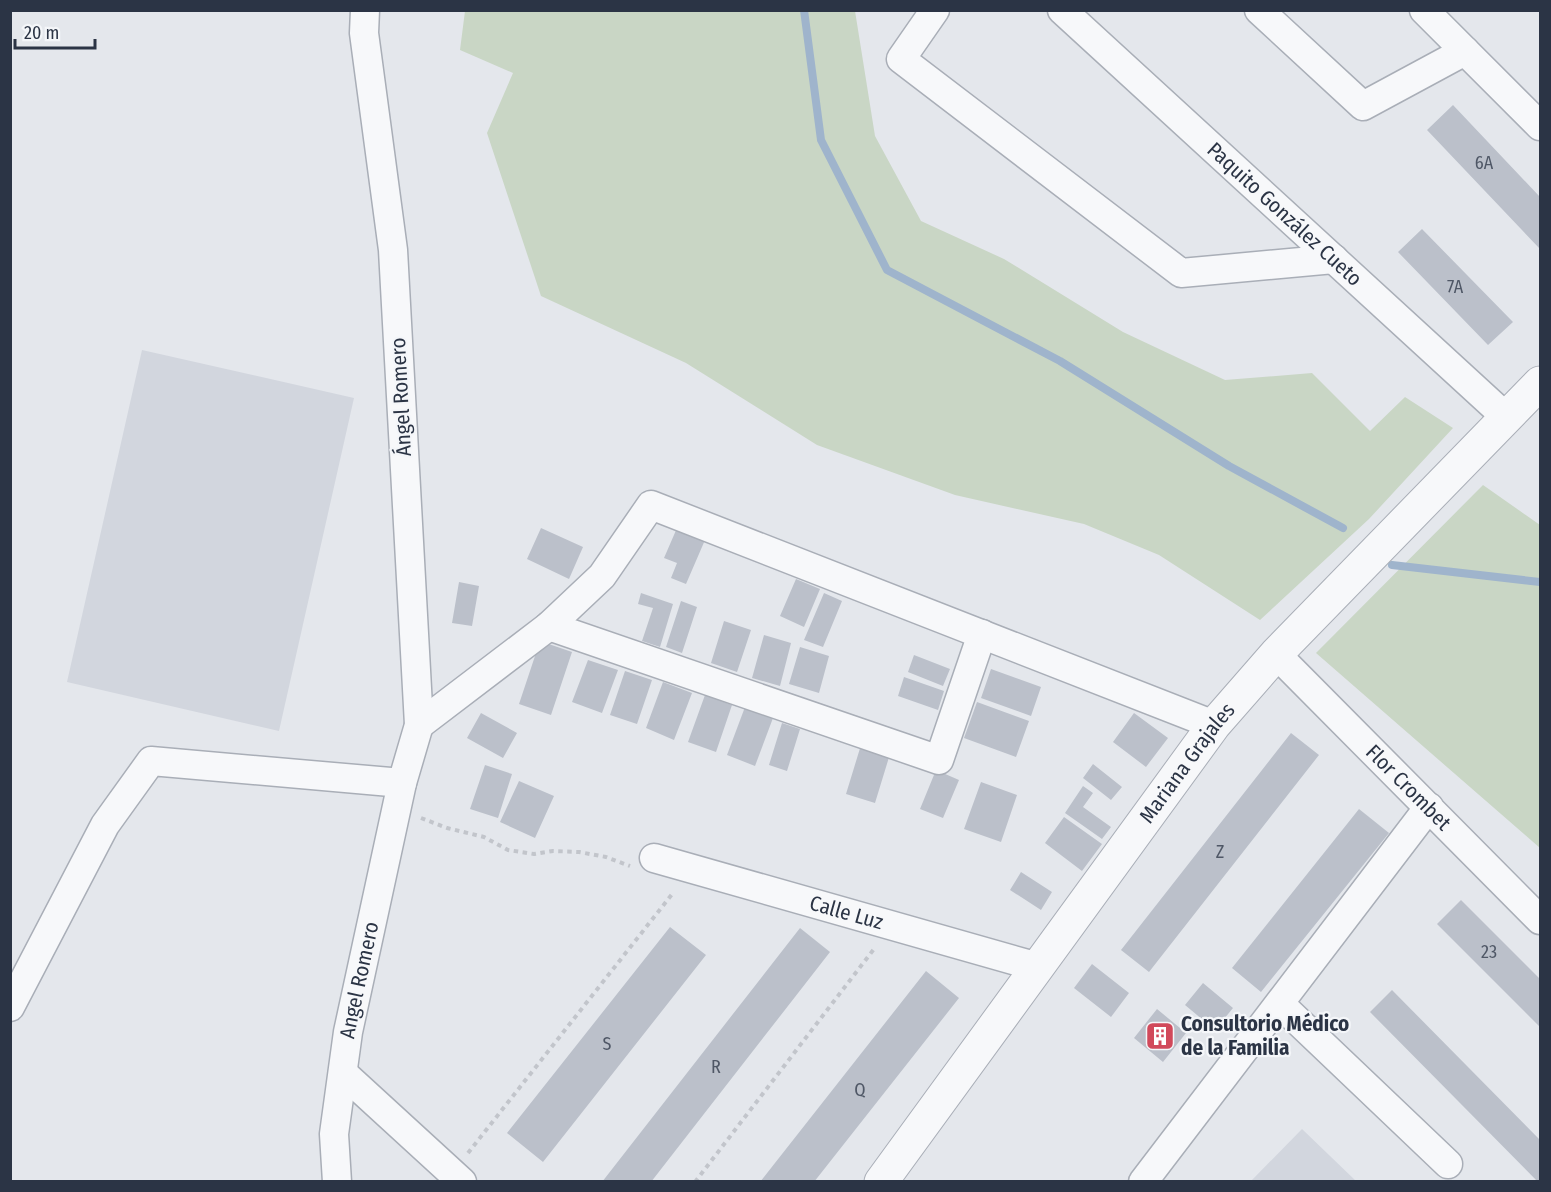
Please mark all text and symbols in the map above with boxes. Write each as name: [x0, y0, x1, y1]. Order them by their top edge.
scale bar: [15, 12, 94, 50]
text: 20 m: [24, 22, 59, 44]
street label: Paquito González Cueto: [1202, 137, 1367, 292]
house number: 6A: [1475, 152, 1494, 174]
house number: 7A: [1447, 276, 1464, 298]
street label: Ángel Romero: [385, 337, 417, 457]
street label: Mariana Grajales: [1134, 697, 1240, 828]
street label: Flor Crombet: [1360, 739, 1457, 836]
house number: Z: [1216, 841, 1224, 863]
street label: Calle Luz: [807, 890, 886, 935]
street label: Angel Romero: [334, 919, 385, 1040]
house number: 23: [1481, 941, 1497, 963]
place label: Consultorio Médico de la Familia: [1181, 1011, 1349, 1061]
building icon: Consultorio Médico de la Familia: [1144, 1020, 1176, 1052]
house number: S: [603, 1033, 612, 1055]
house number: R: [711, 1056, 721, 1078]
house number: Q: [854, 1079, 866, 1101]

